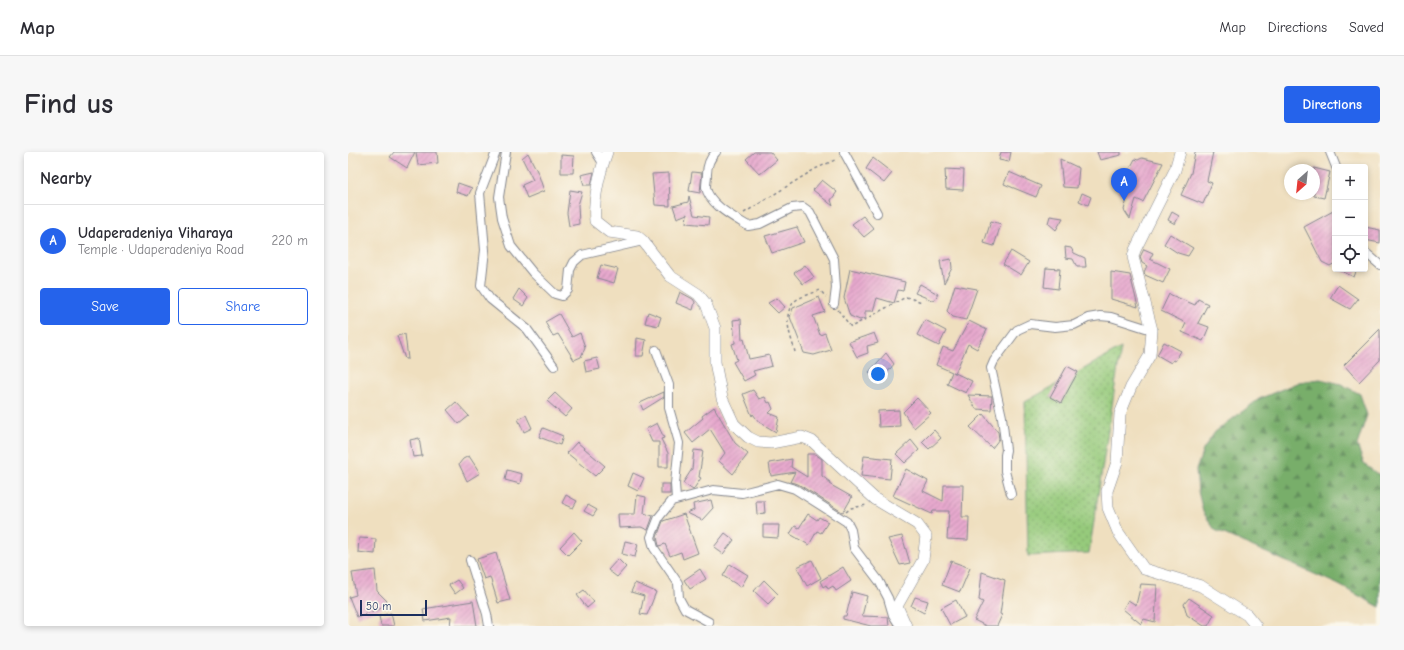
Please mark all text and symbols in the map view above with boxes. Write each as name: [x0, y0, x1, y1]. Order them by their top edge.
text: Map: [20, 17, 55, 39]
text: Map: [1219, 19, 1246, 36]
text: Directions: [1268, 19, 1327, 36]
text: Saved: [1349, 19, 1384, 36]
button: Directions: [1284, 86, 1380, 123]
text: Find us: [24, 88, 113, 120]
north arrow: [1284, 164, 1320, 200]
map controls: [1332, 164, 1368, 272]
button: +: [1332, 164, 1368, 200]
pin: A: [1111, 168, 1137, 201]
text: Nearby: [40, 169, 91, 188]
button: −: [1332, 200, 1368, 236]
text: Udaperadeniya Viharaya: [78, 224, 233, 242]
text: A: [49, 233, 57, 248]
text: 220 m: [271, 233, 308, 248]
button: locate: [1332, 236, 1368, 272]
text: Temple · Udaperadeniya Road: [78, 242, 244, 257]
button: Save: [40, 288, 170, 325]
button: Share: [178, 288, 308, 325]
your location: [868, 364, 888, 384]
scale bar: [360, 598, 427, 617]
text: 50 m: [366, 600, 391, 613]

